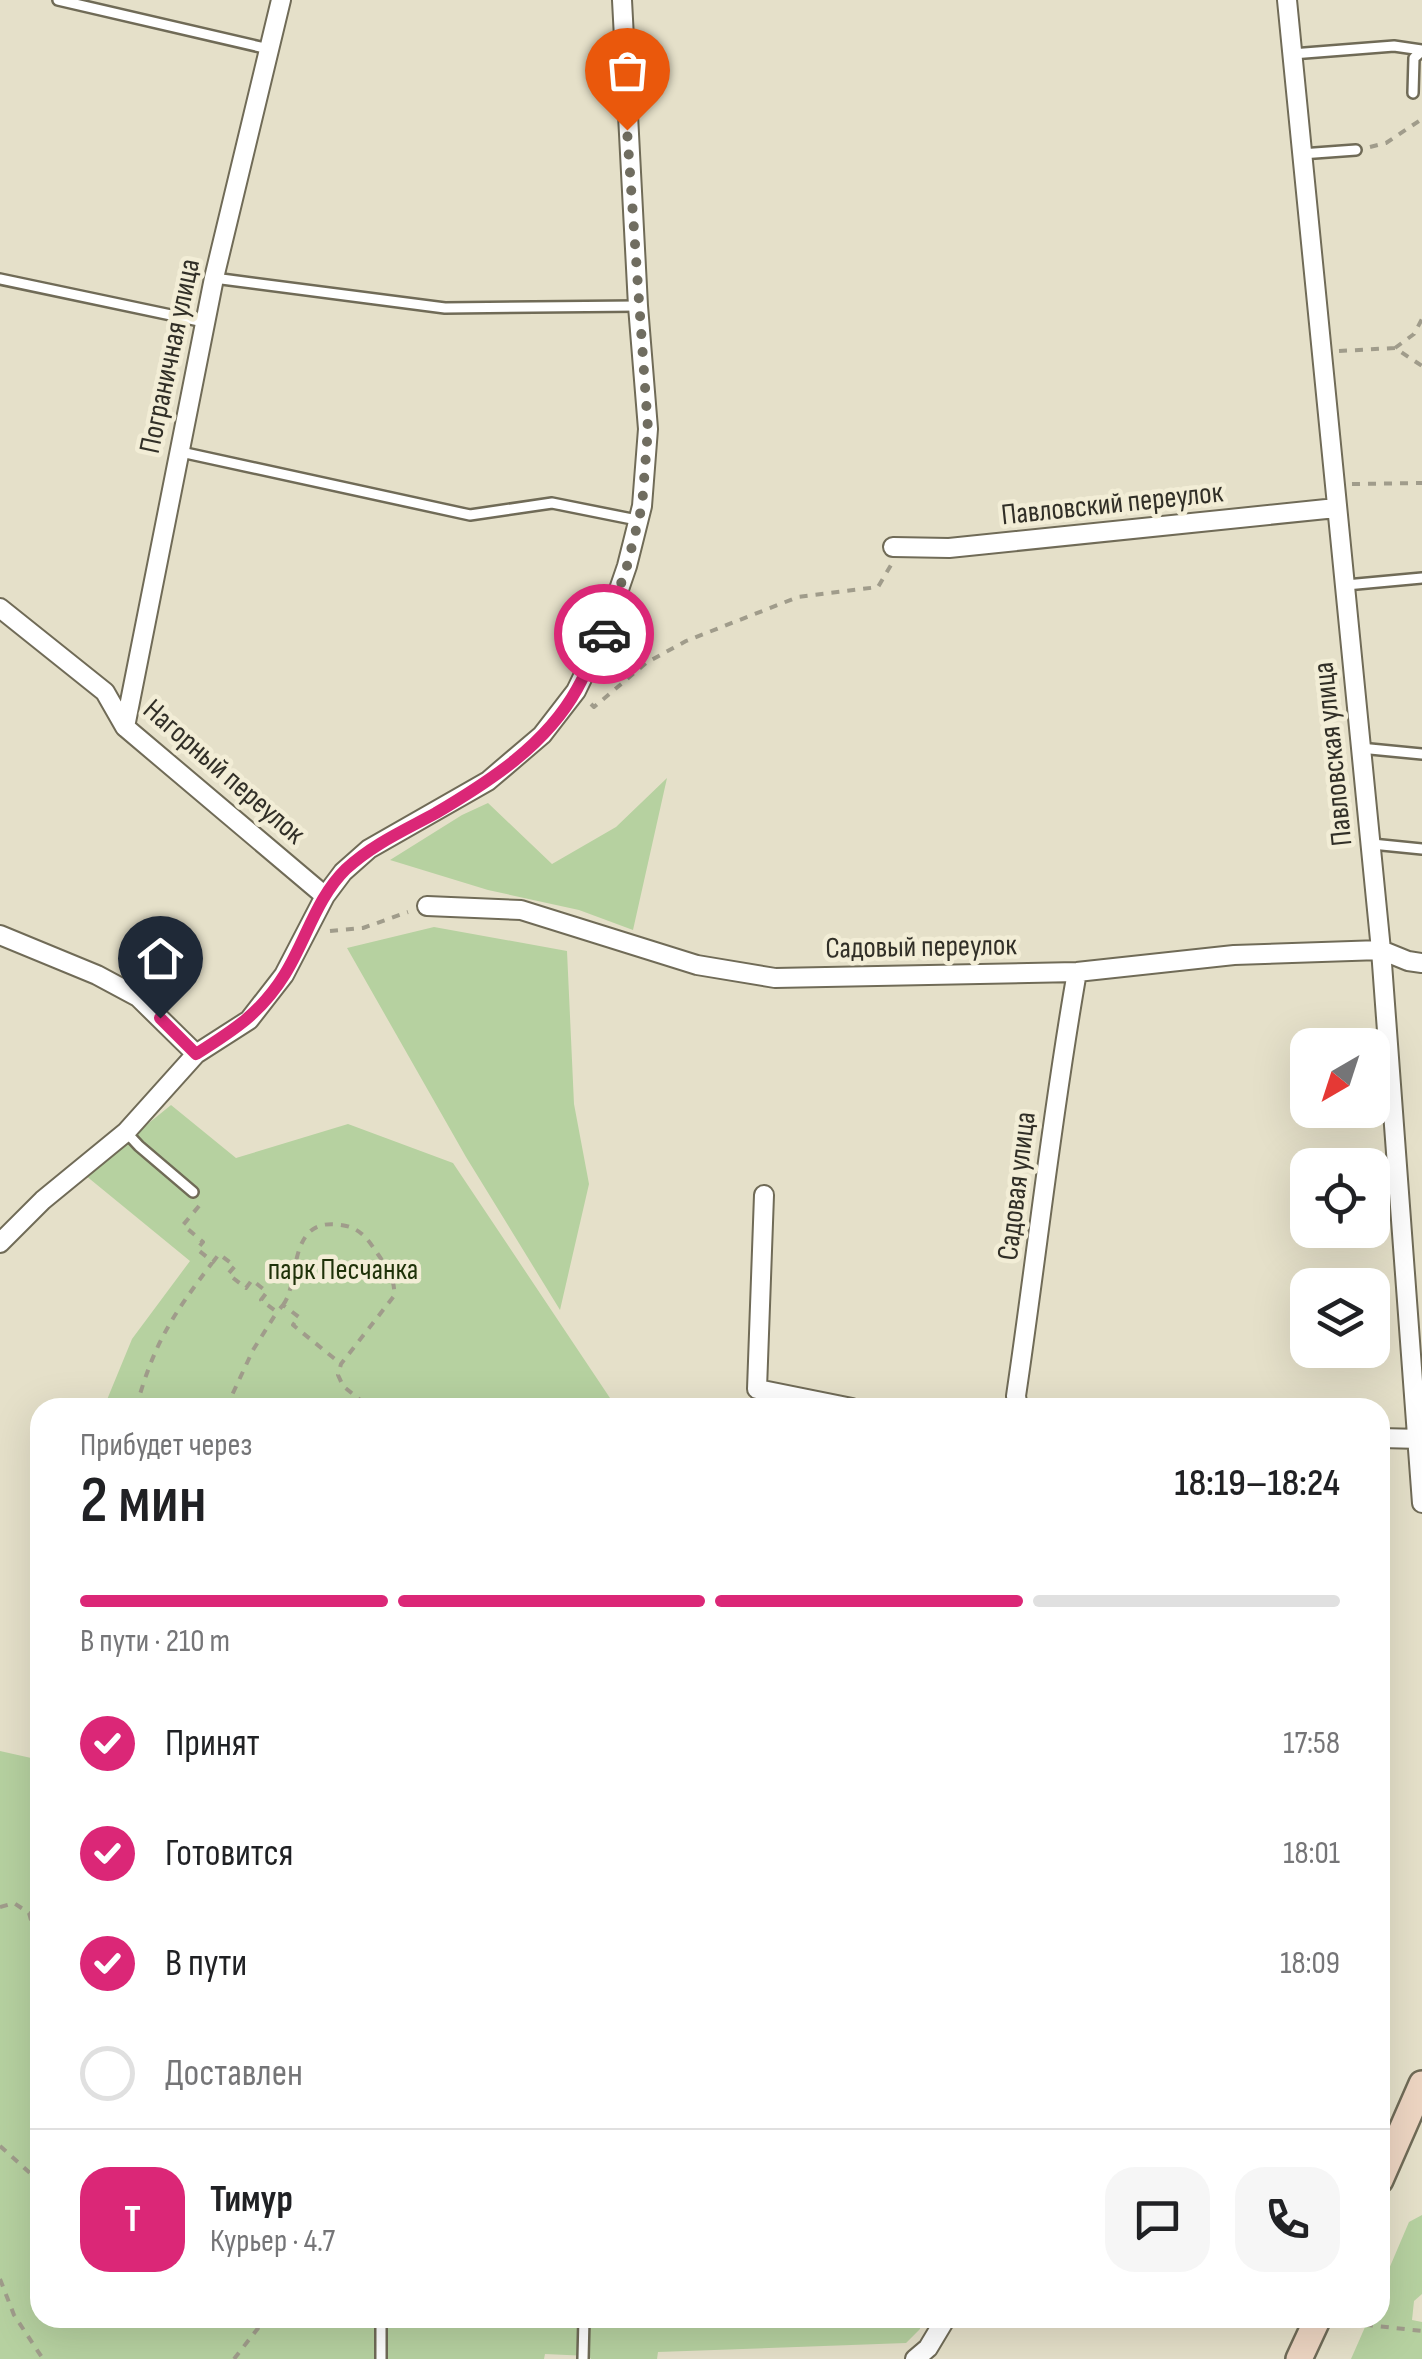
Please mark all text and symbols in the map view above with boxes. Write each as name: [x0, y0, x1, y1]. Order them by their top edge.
pin: [585, 28, 670, 131]
icon: bag: [600, 43, 655, 98]
street label: Пограничная улица: [132, 255, 208, 457]
street label: Павловский переулок: [999, 474, 1225, 534]
courier: [554, 584, 654, 684]
icon: car: [577, 607, 632, 662]
street label: Павловская улица: [1305, 660, 1361, 848]
street label: Нагорный переулок: [136, 692, 313, 853]
pin: [118, 916, 203, 1019]
street label: Садовый переулок: [825, 927, 1018, 967]
icon: home: [133, 931, 188, 986]
north arrow: [1290, 1028, 1390, 1128]
map controls: [1290, 1028, 1390, 1368]
street label: Садовая улица: [990, 1110, 1044, 1262]
button: locate: [1290, 1148, 1390, 1248]
park label: парк Песчанка: [268, 1252, 418, 1288]
button: layers: [1290, 1268, 1390, 1368]
text: Прибудет через: [80, 1426, 252, 1465]
text: 18:19–18:24: [1174, 1461, 1340, 1506]
text: 2 мин: [80, 1463, 207, 1541]
text: В пути · 210 m: [80, 1622, 230, 1661]
icon: check: [80, 1716, 135, 1771]
text: Принят: [165, 1721, 260, 1766]
text: 17:58: [1283, 1724, 1340, 1763]
icon: check: [80, 1826, 135, 1881]
text: Готовится: [165, 1831, 294, 1876]
text: 18:01: [1283, 1834, 1340, 1873]
icon: check: [80, 1936, 135, 1991]
text: В пути: [165, 1941, 247, 1986]
text: 18:09: [1280, 1944, 1340, 1983]
text: Доставлен: [165, 2051, 303, 2096]
button: chat: [1105, 2167, 1210, 2272]
button: phone: [1235, 2167, 1340, 2272]
text: Тимур: [210, 2177, 293, 2222]
text: Т: [124, 2197, 141, 2242]
text: Курьер · 4.7: [210, 2222, 335, 2261]

